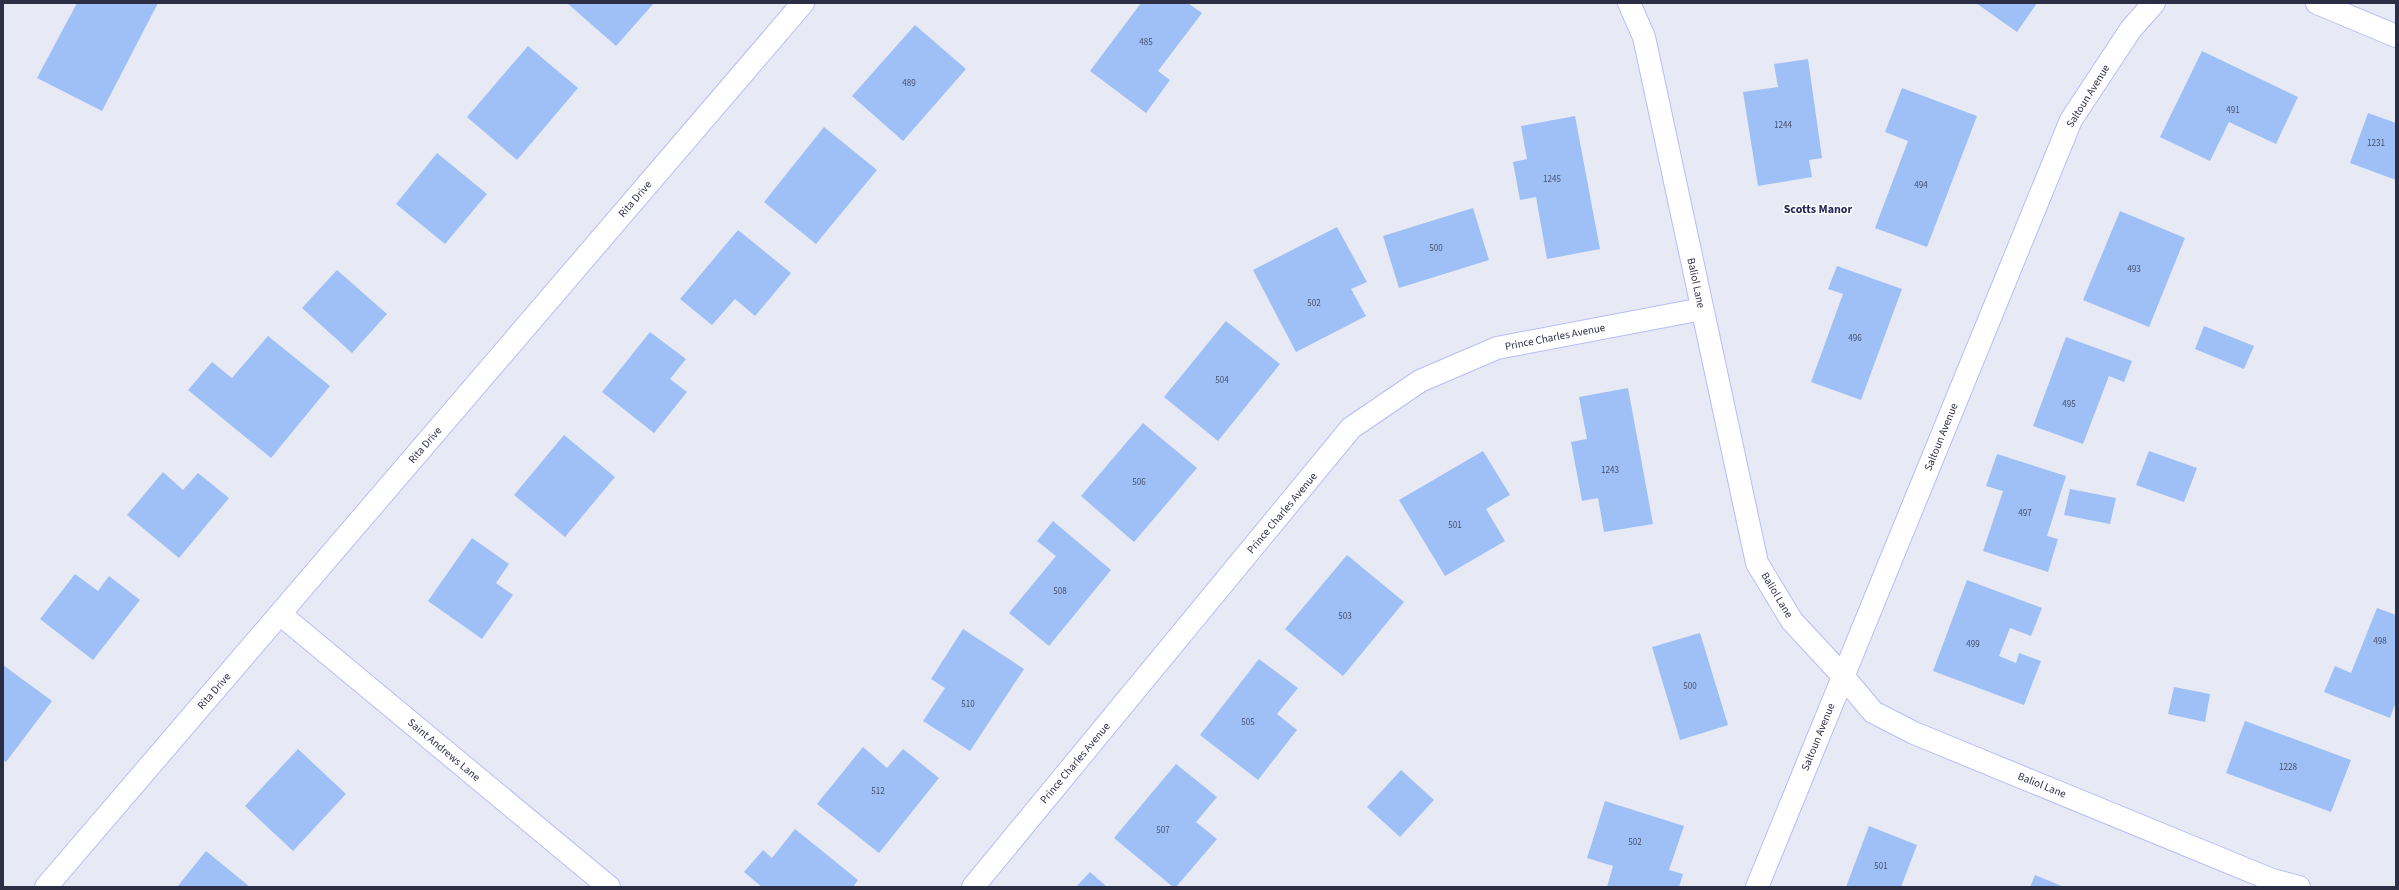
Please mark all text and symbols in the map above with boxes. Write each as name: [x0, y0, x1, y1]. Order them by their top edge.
house number: 485: [1139, 36, 1153, 49]
street label: Saltoun Avenue: [2063, 61, 2114, 130]
house number: 489: [902, 77, 916, 90]
house number: 491: [2226, 104, 2240, 117]
house number: 1244: [1774, 119, 1792, 132]
house number: 1231: [2367, 137, 2385, 150]
house number: 1245: [1543, 173, 1561, 186]
street label: Rita Drive: [615, 177, 655, 221]
house number: 494: [1914, 179, 1928, 192]
district label: Scotts Manor: [1784, 201, 1853, 218]
house number: 500: [1429, 242, 1443, 255]
street label: Baliol Lane: [1683, 257, 1709, 310]
house number: 493: [2127, 263, 2141, 276]
house number: 502: [1307, 297, 1321, 310]
street label: Prince Charles Avenue: [1504, 320, 1607, 354]
house number: 496: [1848, 332, 1862, 345]
house number: 504: [1215, 374, 1229, 387]
house number: 495: [2062, 398, 2076, 411]
street label: Saltoun Avenue: [1921, 400, 1962, 473]
street label: Rita Drive: [405, 423, 445, 467]
house number: 1243: [1601, 464, 1619, 477]
street label: Prince Charles Avenue: [1244, 469, 1321, 557]
house number: 506: [1132, 476, 1146, 489]
house number: 497: [2018, 507, 2032, 520]
house number: 501: [1448, 519, 1462, 532]
street label: Baliol Lane: [1757, 569, 1797, 621]
house number: 508: [1053, 585, 1067, 598]
house number: 503: [1338, 610, 1352, 623]
house number: 498: [2373, 635, 2387, 648]
house number: 499: [1966, 638, 1980, 651]
street label: Rita Drive: [194, 669, 234, 713]
house number: 500: [1683, 680, 1697, 693]
house number: 510: [961, 698, 975, 711]
street label: Saltoun Avenue: [1798, 700, 1839, 773]
street label: Saint Andrews Lane: [405, 715, 484, 785]
house number: 505: [1241, 716, 1255, 729]
street label: Prince Charles Avenue: [1037, 719, 1114, 807]
house number: 1228: [2279, 761, 2297, 774]
street label: Baliol Lane: [2016, 769, 2069, 802]
house number: 512: [871, 785, 885, 798]
house number: 507: [1156, 824, 1170, 837]
house number: 502: [1628, 836, 1642, 849]
house number: 501: [1874, 860, 1888, 873]

